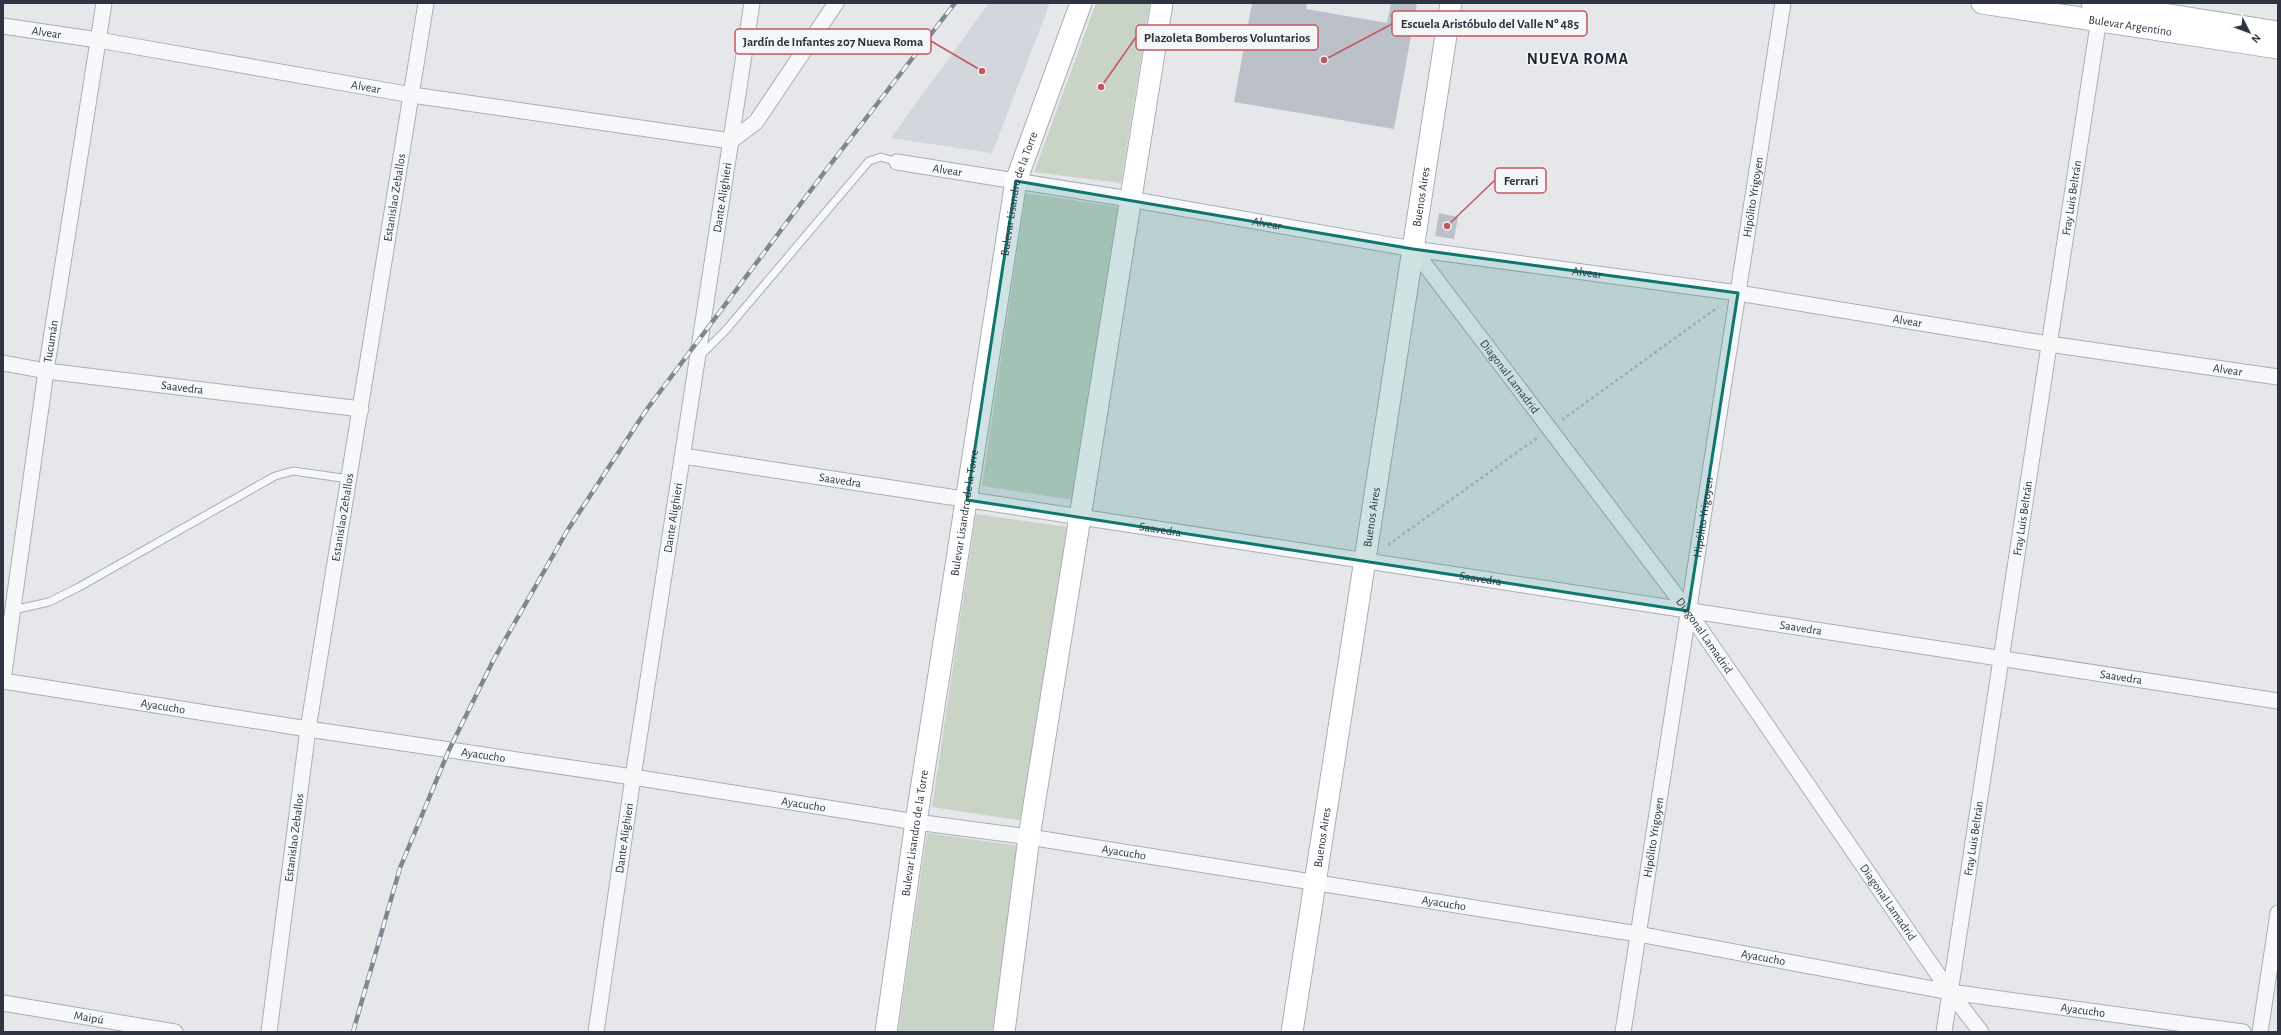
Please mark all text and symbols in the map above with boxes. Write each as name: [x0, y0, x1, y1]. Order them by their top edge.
callout: Escuela Aristóbulo del Valle Nº 485: [1392, 11, 1587, 36]
north arrow: [2229, 12, 2269, 52]
street label: Bulevar Argentino: [2088, 13, 2173, 38]
text: Escuela Aristóbulo del Valle Nº 485: [1401, 18, 1580, 31]
street label: Alvear: [31, 24, 62, 41]
callout: Plazoleta Bomberos Voluntarios: [1136, 25, 1318, 50]
callout: Jardín de Infantes 207 Nueva Roma: [735, 29, 931, 54]
text: Plazoleta Bomberos Voluntarios: [1144, 32, 1310, 45]
text: N: [2249, 32, 2263, 45]
text: Jardín de Infantes 207 Nueva Roma: [743, 36, 923, 49]
district label: NUEVA ROMA: [1527, 51, 1629, 67]
street label: Alvear: [350, 78, 382, 95]
street label: Bulevar Lisandro de la Torre: [998, 130, 1039, 257]
street label: Estanislao Zeballos: [381, 153, 407, 242]
street label: Hipólito Yrigoyen: [1741, 156, 1765, 238]
street label: Fray Luis Beltrán: [2060, 159, 2083, 236]
street label: Dante Alighieri: [711, 162, 733, 233]
street label: Alvear: [932, 162, 963, 178]
street label: Buenos Aires: [1410, 166, 1432, 228]
callout: Ferrari: [1495, 168, 1546, 193]
text: Ferrari: [1504, 175, 1538, 188]
street label: Alvear: [1251, 215, 1283, 232]
street label: Alvear: [1572, 265, 1603, 281]
street label: Alvear: [1892, 312, 1923, 329]
street label: Tucumán: [41, 319, 60, 364]
street label: Diagonal Lamadrid: [1478, 337, 1542, 416]
street label: Alvear: [2212, 362, 2243, 378]
street label: Saavedra: [161, 379, 204, 396]
street label: Bulevar Lisandro de la Torre: [948, 449, 980, 577]
street label: Saavedra: [818, 471, 862, 489]
street label: Estanislao Zeballos: [329, 472, 355, 562]
street label: Hipólito Yrigoyen: [1691, 476, 1715, 558]
street label: Fray Luis Beltrán: [2011, 480, 2034, 556]
street label: Dante Alighieri: [662, 482, 684, 554]
street label: Buenos Aires: [1361, 486, 1382, 548]
street label: Saavedra: [1139, 520, 1183, 539]
street label: Saavedra: [1459, 569, 1503, 588]
street label: Diagonal Lamadrid: [1674, 595, 1735, 675]
street label: Saavedra: [1779, 619, 1823, 637]
street label: Saavedra: [2099, 668, 2143, 686]
street label: Ayacucho: [140, 697, 186, 716]
street label: Ayacucho: [460, 746, 506, 764]
street label: Bulevar Lisandro de la Torre: [899, 769, 930, 897]
street label: Estanislao Zeballos: [282, 793, 306, 883]
street label: Ayacucho: [781, 795, 827, 814]
street label: Hipólito Yrigoyen: [1641, 796, 1665, 878]
street label: Fray Luis Beltrán: [1962, 800, 1985, 877]
street label: Dante Alighieri: [613, 802, 635, 874]
street label: Buenos Aires: [1312, 807, 1333, 868]
street label: Ayacucho: [1101, 843, 1147, 862]
street label: Diagonal Lamadrid: [1858, 862, 1919, 942]
street label: Ayacucho: [1421, 894, 1467, 913]
street label: Ayacucho: [1740, 947, 1787, 967]
street label: Ayacucho: [2060, 1001, 2106, 1019]
street label: Maipú: [73, 1009, 105, 1026]

